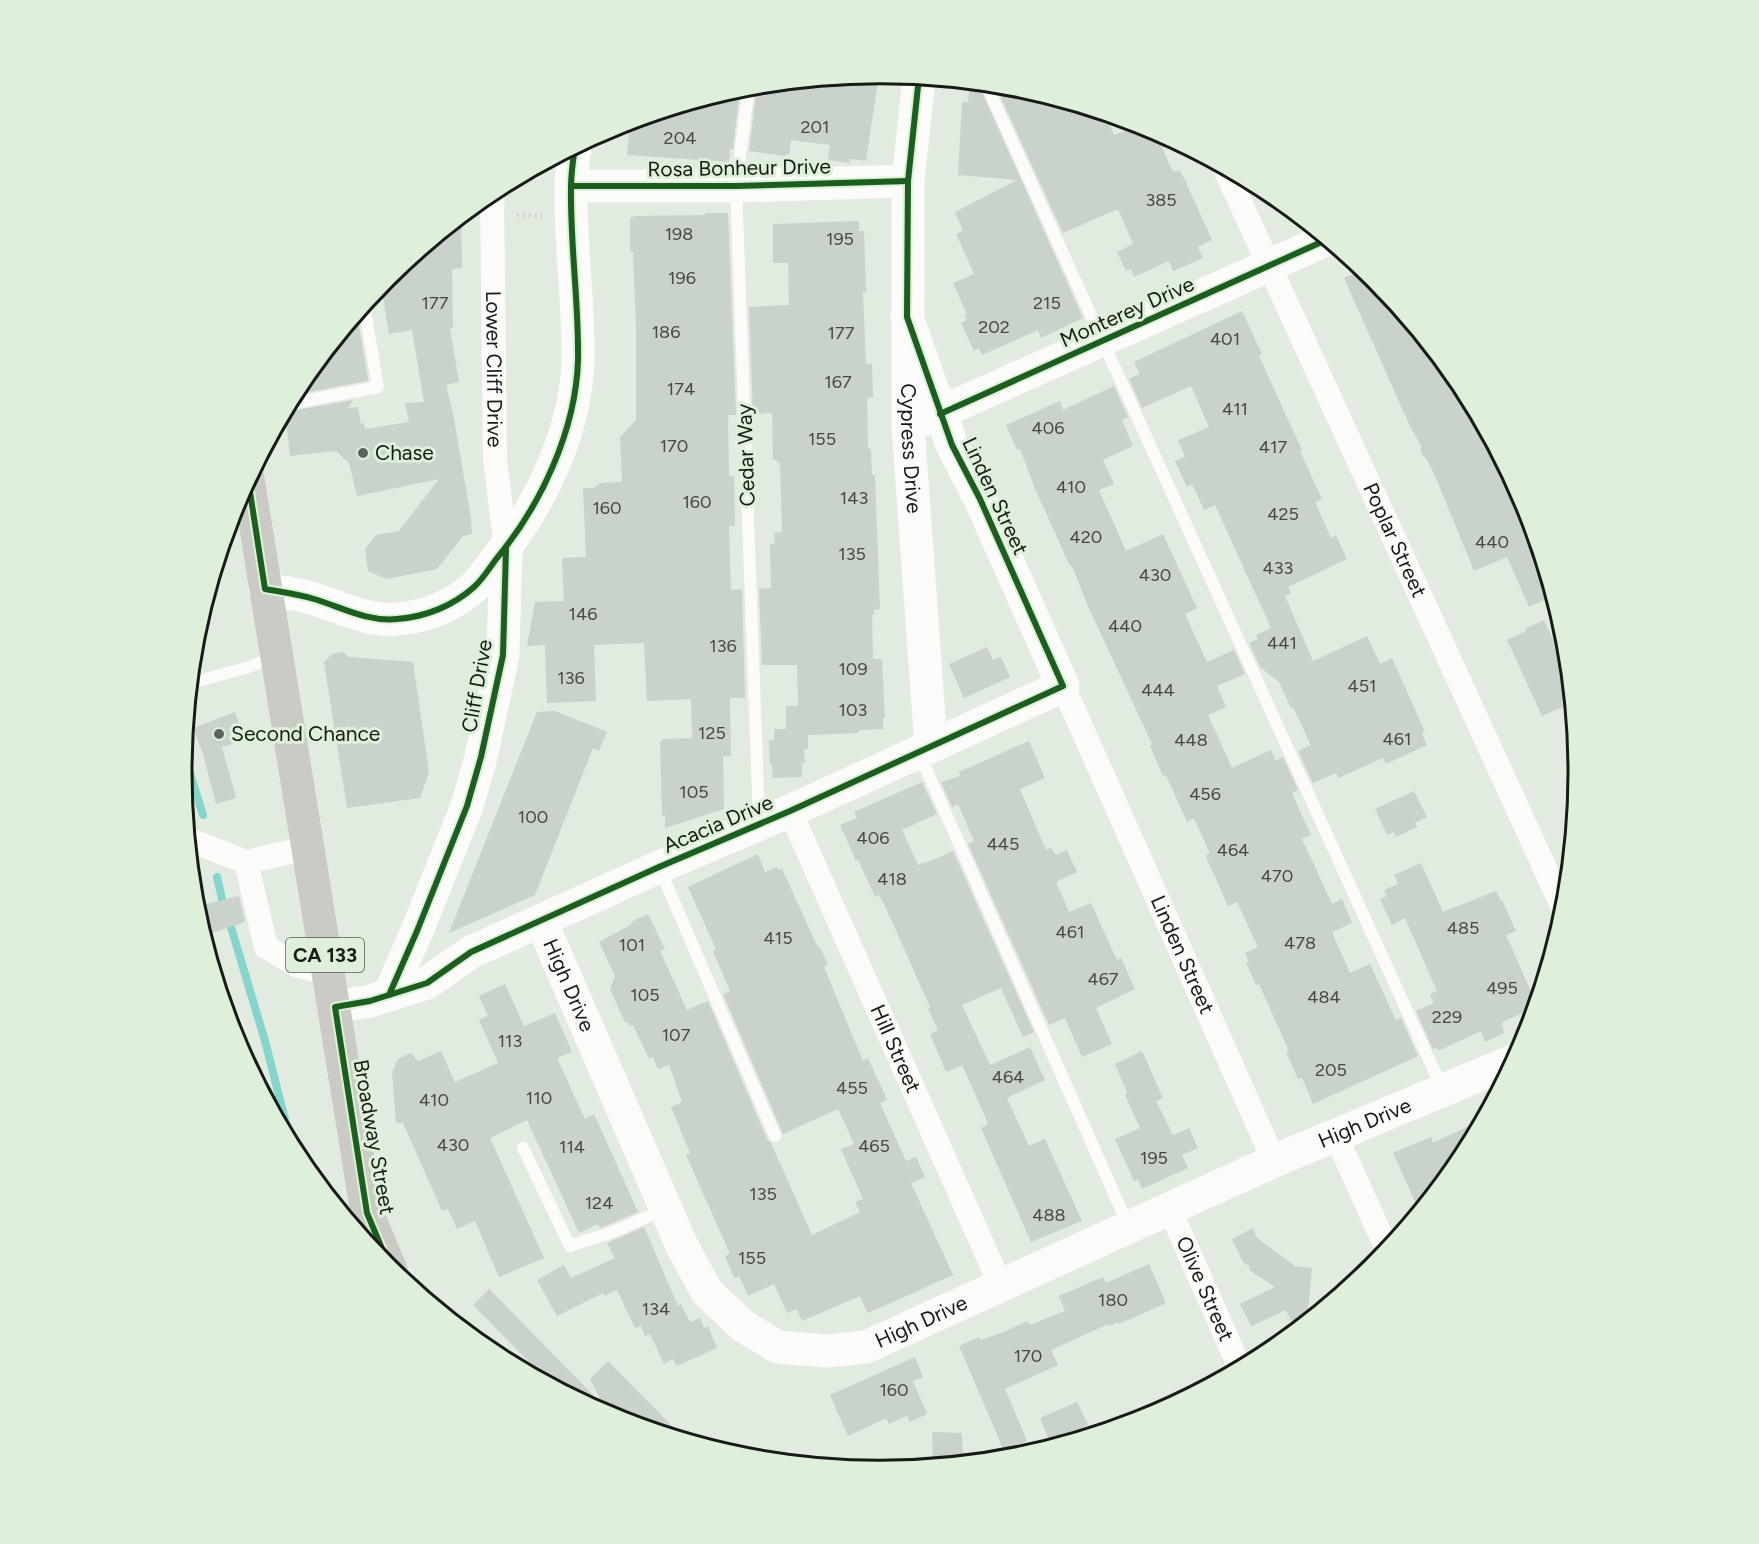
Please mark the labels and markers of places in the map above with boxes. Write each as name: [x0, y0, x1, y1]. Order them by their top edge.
place label: Chase: [375, 440, 434, 465]
marker: Chase: [356, 446, 370, 460]
place label: Second Chance: [231, 721, 380, 746]
marker: Second Chance: [212, 727, 226, 741]

